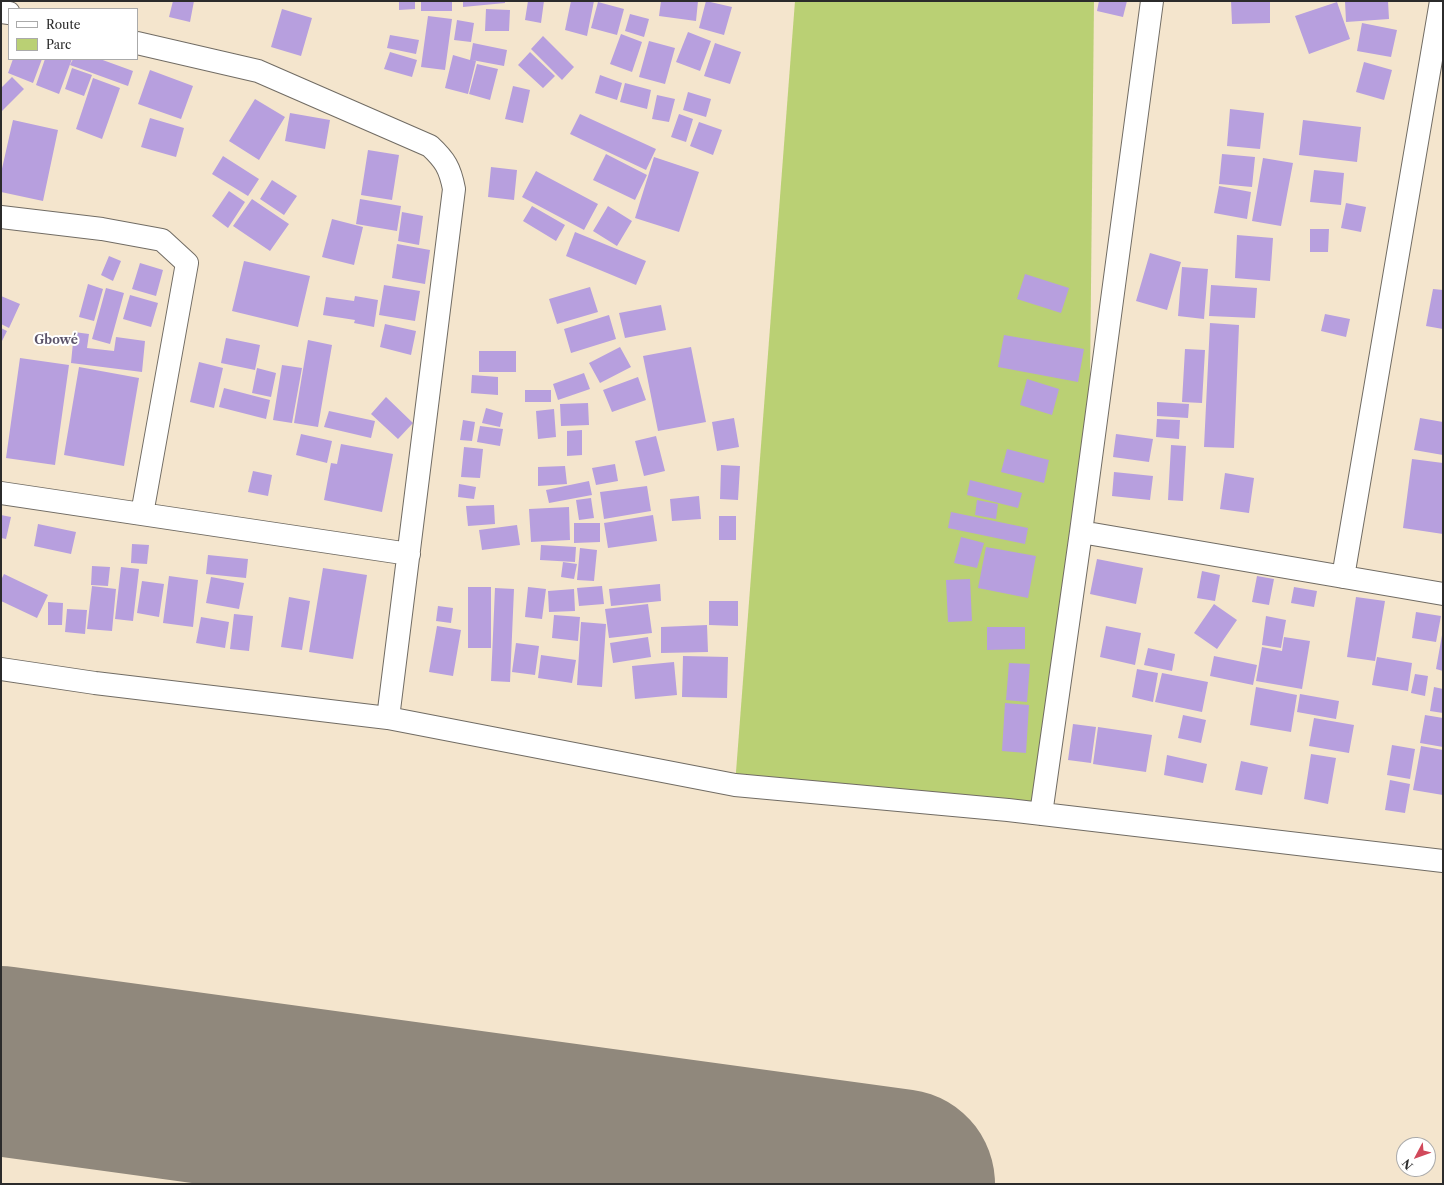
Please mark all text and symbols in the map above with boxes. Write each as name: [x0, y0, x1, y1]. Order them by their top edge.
legend: [8, 8, 138, 60]
text: Route: [46, 17, 80, 32]
text: Parc: [46, 37, 71, 52]
district label: Gbowé: [34, 334, 78, 348]
north arrow: [1396, 1137, 1436, 1177]
text: N: [1399, 1156, 1416, 1172]

